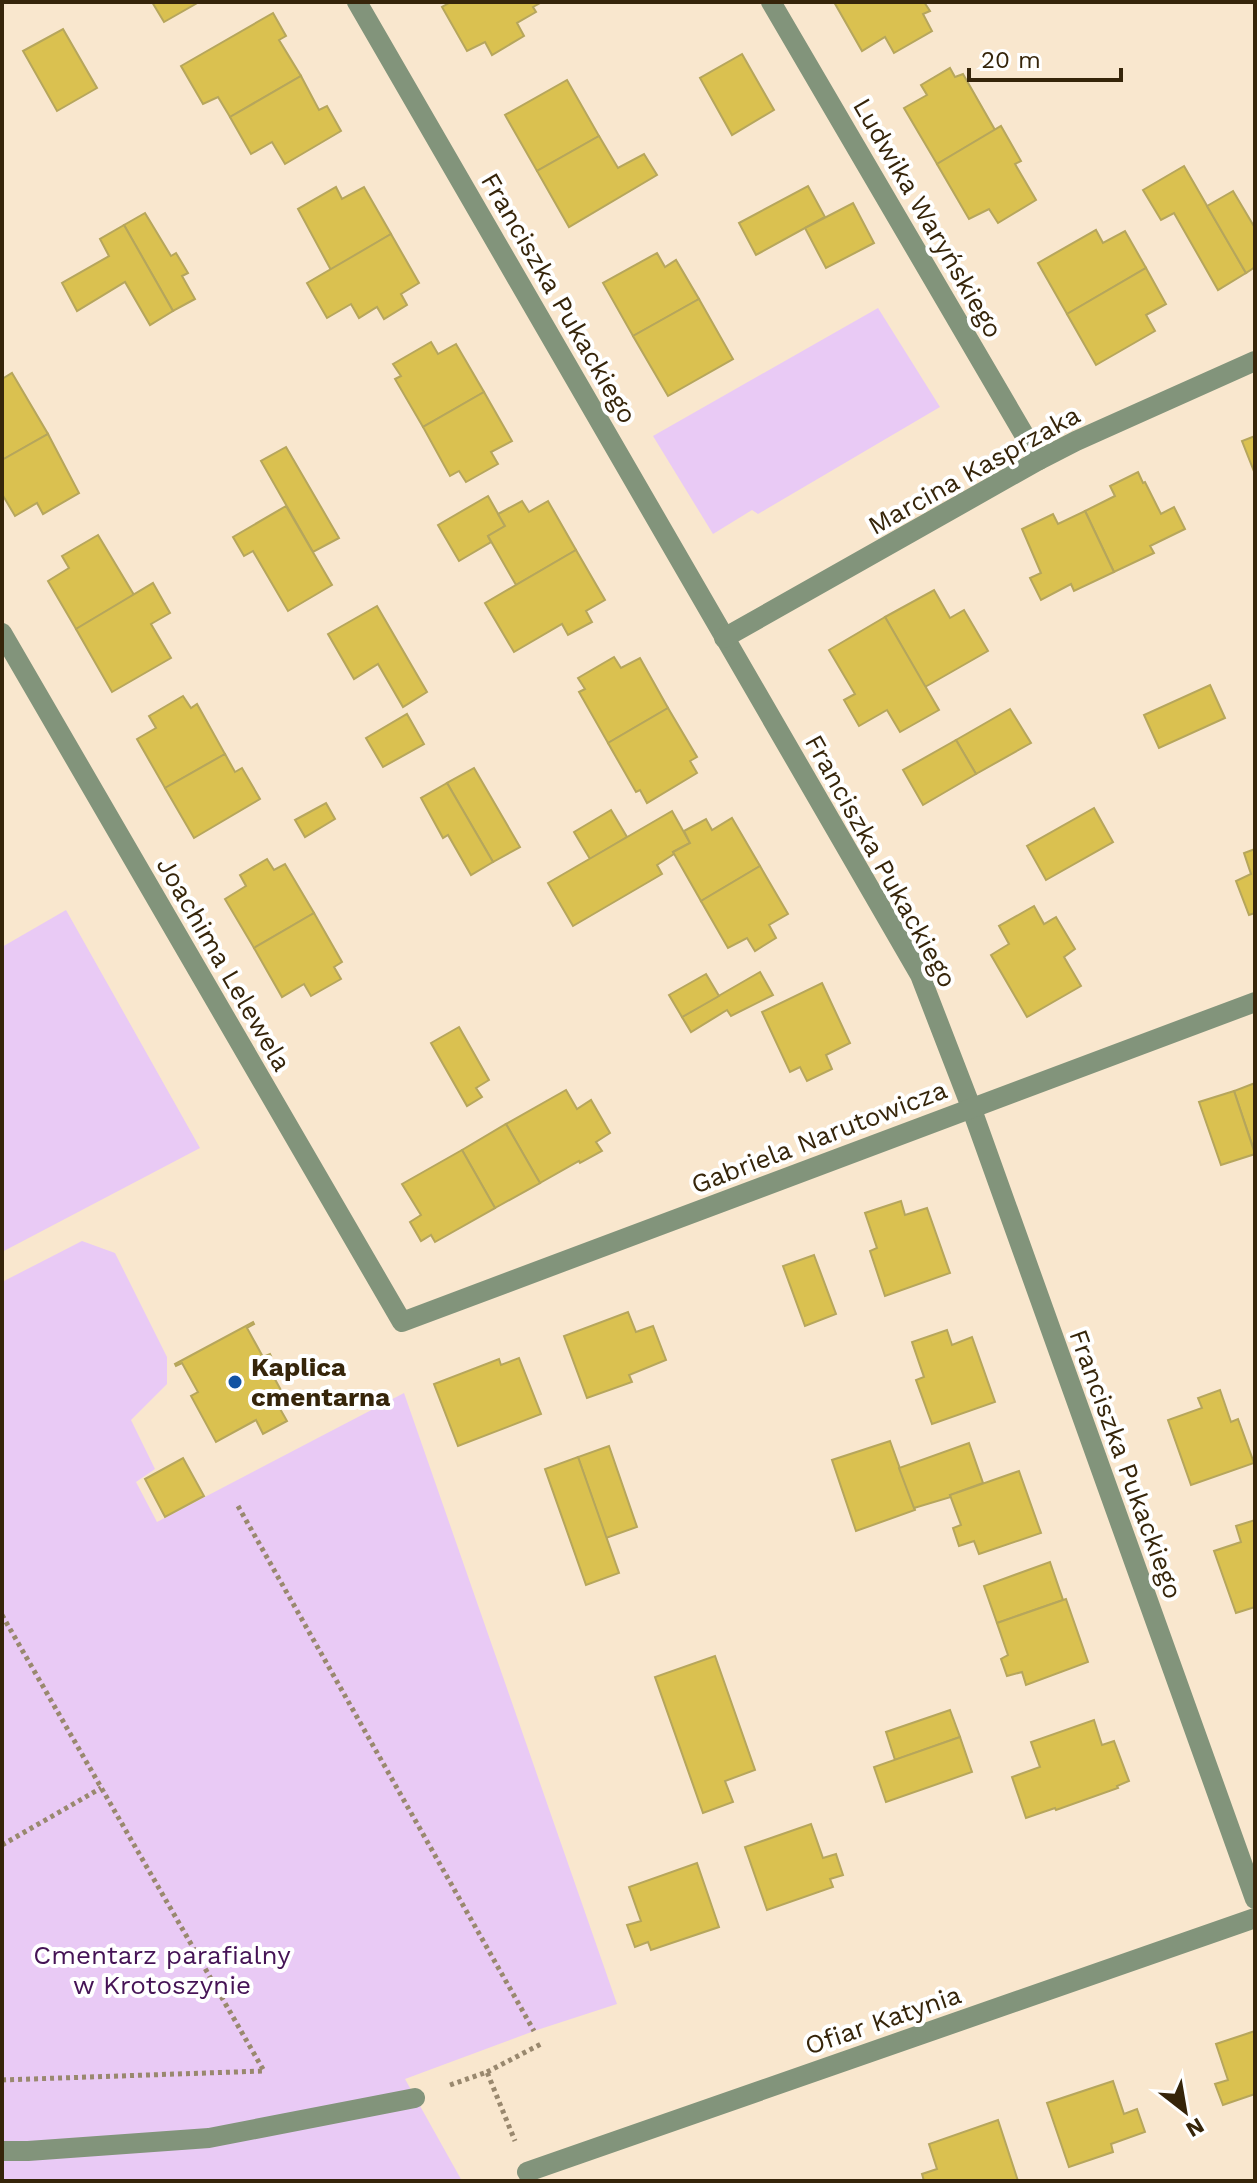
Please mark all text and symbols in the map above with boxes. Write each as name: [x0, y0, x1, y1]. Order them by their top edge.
scale bar: [969, 32, 1121, 82]
text: 20 m: [981, 46, 1041, 74]
street label: Ludwika Waryńskiego: [847, 93, 1009, 343]
street label: Franciszka Pukackiego: [475, 167, 643, 429]
street label: Marcina Kasprzaka: [863, 399, 1085, 541]
street label: Franciszka Pukackiego: [799, 729, 963, 993]
street label: Joachima Lelewela: [151, 852, 298, 1077]
street label: Gabriela Narutowicza: [687, 1074, 951, 1200]
street label: Franciszka Pukackiego: [1063, 1325, 1189, 1603]
place label: Kaplica cmentarna: [251, 1352, 390, 1412]
marker: Kaplica cmentarna: [226, 1373, 244, 1391]
park label: Cmentarz parafialny w Krotoszynie: [33, 1940, 291, 2000]
street label: Ofiar Katynia: [801, 1979, 965, 2061]
north arrow: [1145, 2071, 1225, 2151]
text: N: [1182, 2113, 1208, 2143]

